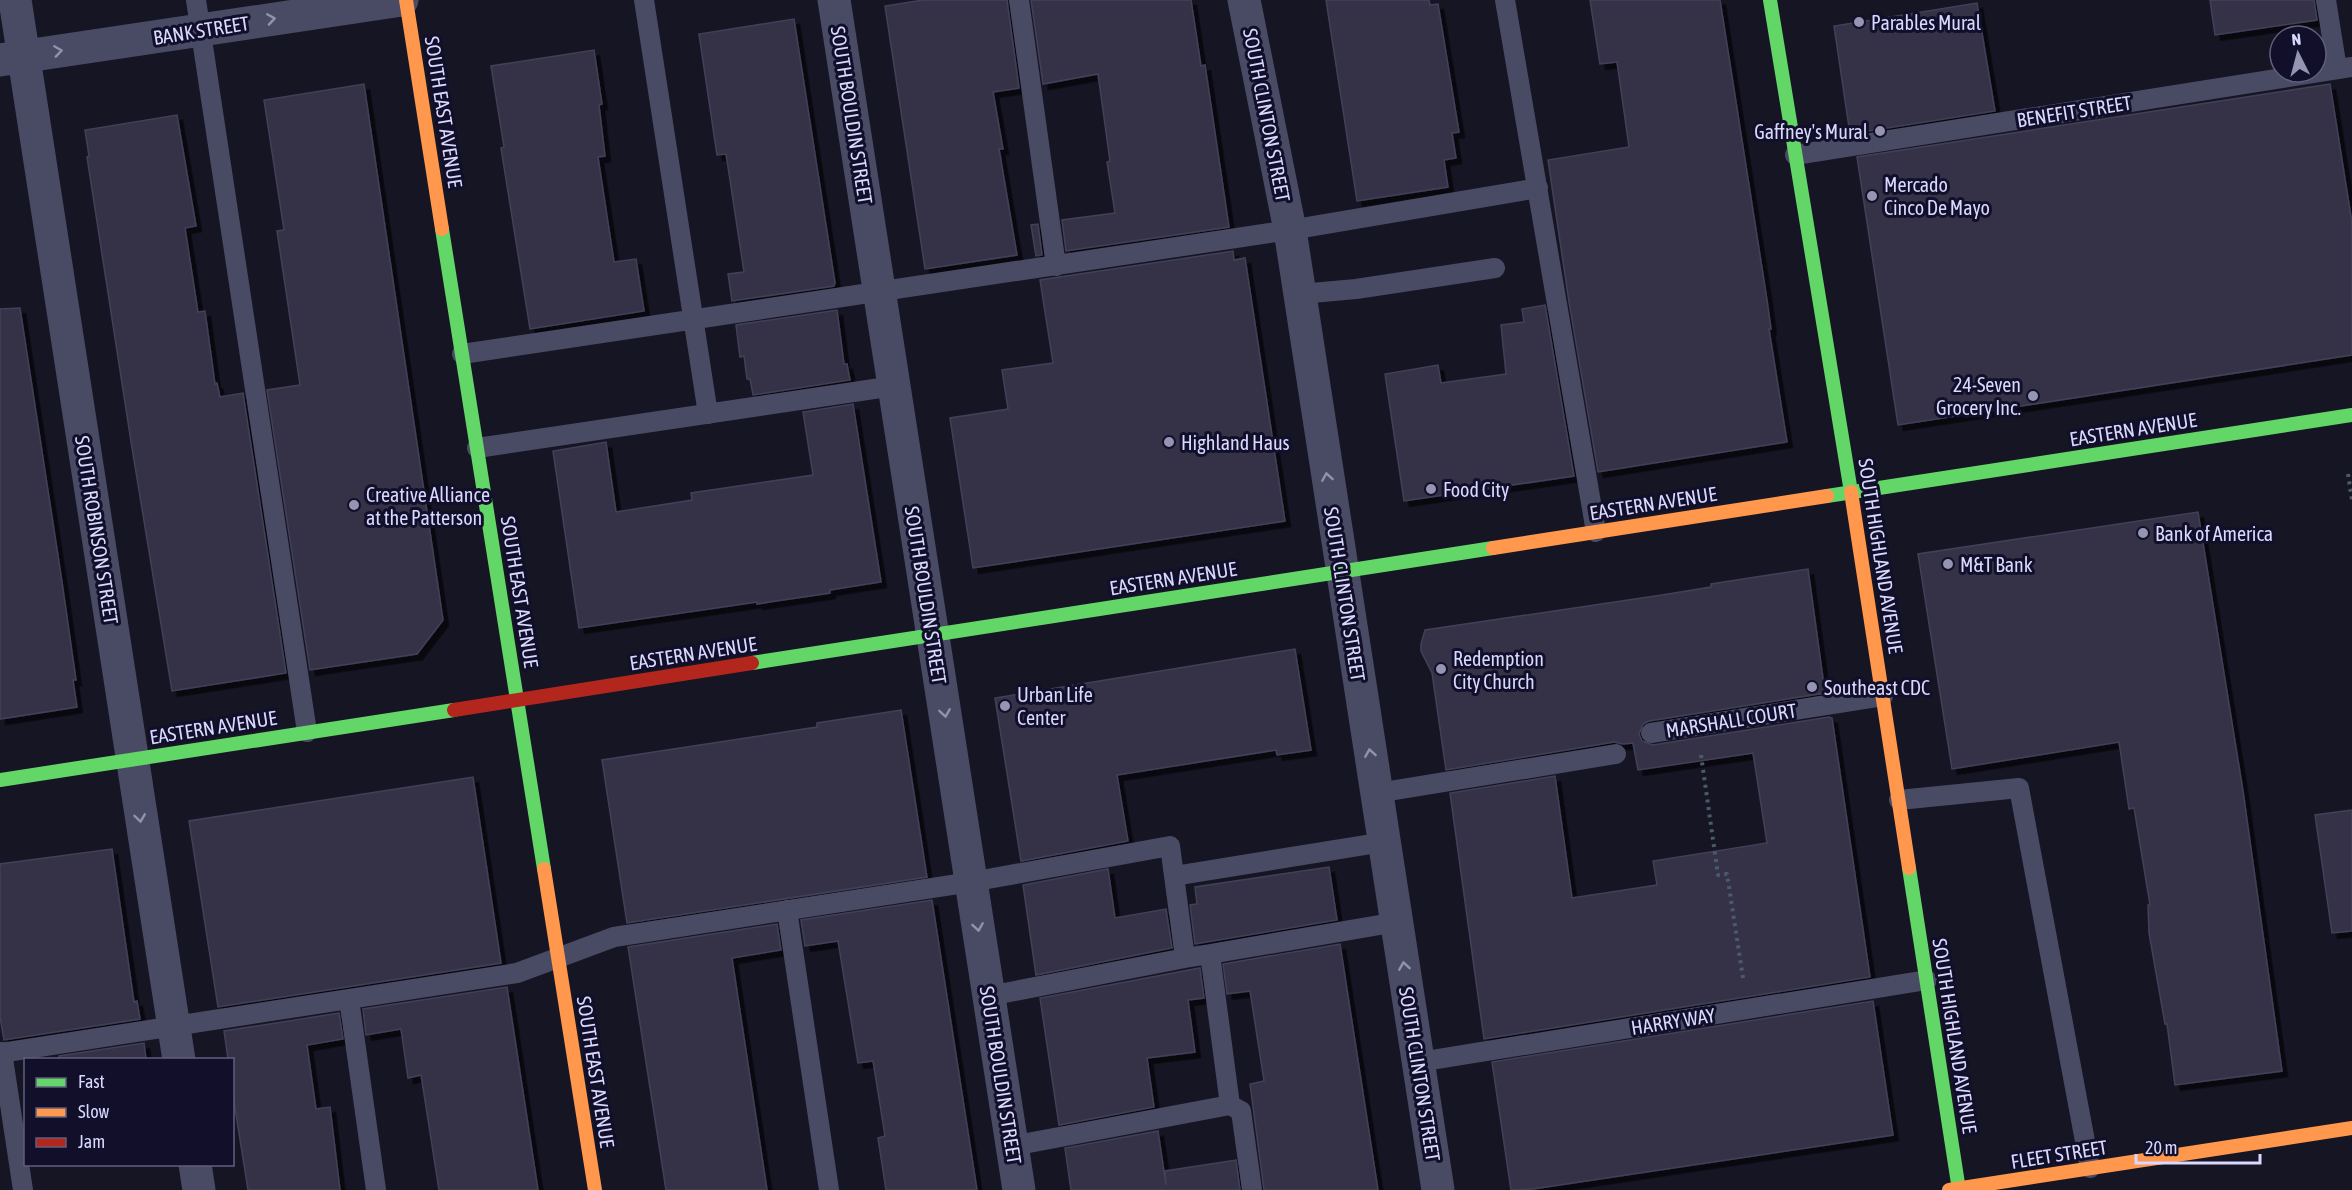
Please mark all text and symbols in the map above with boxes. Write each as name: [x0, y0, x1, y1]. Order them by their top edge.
street label: BANK STREET: [151, 11, 251, 49]
place label: Parables Mural: [1871, 11, 1982, 34]
one-way arrow: [267, 14, 276, 26]
marker: Parables Mural: [1852, 15, 1866, 29]
north arrow: [2268, 24, 2328, 84]
street label: SOUTH BOULDIN STREET: [827, 25, 877, 206]
street label: SOUTH CLINTON STREET: [1239, 26, 1295, 204]
text: N: [2291, 30, 2302, 49]
street label: SOUTH EAST AVENUE: [421, 35, 467, 190]
one-way arrow: [53, 46, 62, 58]
street label: BENEFIT STREET: [2015, 91, 2133, 131]
place label: Gaffney's Mural: [1754, 120, 1869, 143]
marker: Gaffney's Mural: [1873, 124, 1887, 138]
place label: Mercado Cinco De Mayo: [1884, 173, 1990, 219]
marker: Mercado Cinco De Mayo: [1865, 189, 1879, 203]
place label: 24-Seven Grocery Inc.: [1936, 373, 2021, 419]
marker: 24-Seven Grocery Inc.: [2026, 389, 2040, 403]
street label: EASTERN AVENUE: [2068, 408, 2199, 450]
place label: Highland Haus: [1181, 431, 1290, 454]
street label: SOUTH ROBINSON STREET: [71, 434, 123, 626]
marker: Highland Haus: [1162, 435, 1176, 449]
street label: SOUTH HIGHLAND AVENUE: [1854, 457, 1908, 656]
one-way arrow: [1322, 472, 1334, 482]
place label: Food City: [1443, 478, 1509, 501]
marker: Food City: [1424, 482, 1438, 496]
street label: EASTERN AVENUE: [1588, 482, 1719, 524]
place label: Creative Alliance at the Patterson: [366, 483, 490, 529]
marker: Creative Alliance at the Patterson: [347, 498, 361, 512]
street label: SOUTH BOULDIN STREET: [901, 505, 951, 686]
street label: SOUTH CLINTON STREET: [1320, 505, 1370, 683]
street label: SOUTH EAST AVENUE: [497, 515, 543, 670]
place label: Bank of America: [2155, 522, 2273, 545]
marker: Bank of America: [2136, 526, 2150, 540]
place label: M&T Bank: [1960, 553, 2033, 576]
street label: EASTERN AVENUE: [1108, 557, 1239, 599]
marker: M&T Bank: [1941, 557, 1955, 571]
street label: EASTERN AVENUE: [628, 632, 759, 674]
place label: Redemption City Church: [1453, 647, 1544, 693]
marker: Redemption City Church: [1434, 662, 1448, 676]
place label: Southeast CDC: [1824, 676, 1930, 699]
marker: Southeast CDC: [1805, 680, 1819, 694]
place label: Urban Life Center: [1017, 683, 1093, 729]
street label: MARSHALL COURT: [1664, 698, 1798, 742]
marker: Urban Life Center: [998, 699, 1012, 713]
street label: EASTERN AVENUE: [148, 706, 279, 748]
one-way arrow: [938, 708, 951, 718]
one-way arrow: [1364, 748, 1377, 758]
one-way arrow: [134, 813, 146, 822]
one-way arrow: [971, 921, 984, 931]
street label: SOUTH HIGHLAND AVENUE: [1928, 937, 1982, 1136]
one-way arrow: [1398, 961, 1411, 971]
street label: SOUTH BOULDIN STREET: [976, 985, 1026, 1166]
street label: SOUTH CLINTON STREET: [1395, 985, 1445, 1163]
street label: SOUTH EAST AVENUE: [573, 995, 619, 1150]
street label: HARRY WAY: [1629, 1003, 1717, 1039]
legend: [24, 1058, 234, 1166]
text: Fast: [78, 1071, 105, 1092]
text: Slow: [78, 1101, 109, 1122]
scale bar: [2136, 1127, 2260, 1165]
text: Jam: [78, 1131, 105, 1152]
street label: FLEET STREET: [2009, 1135, 2109, 1173]
text: 20 m: [2145, 1137, 2177, 1158]

